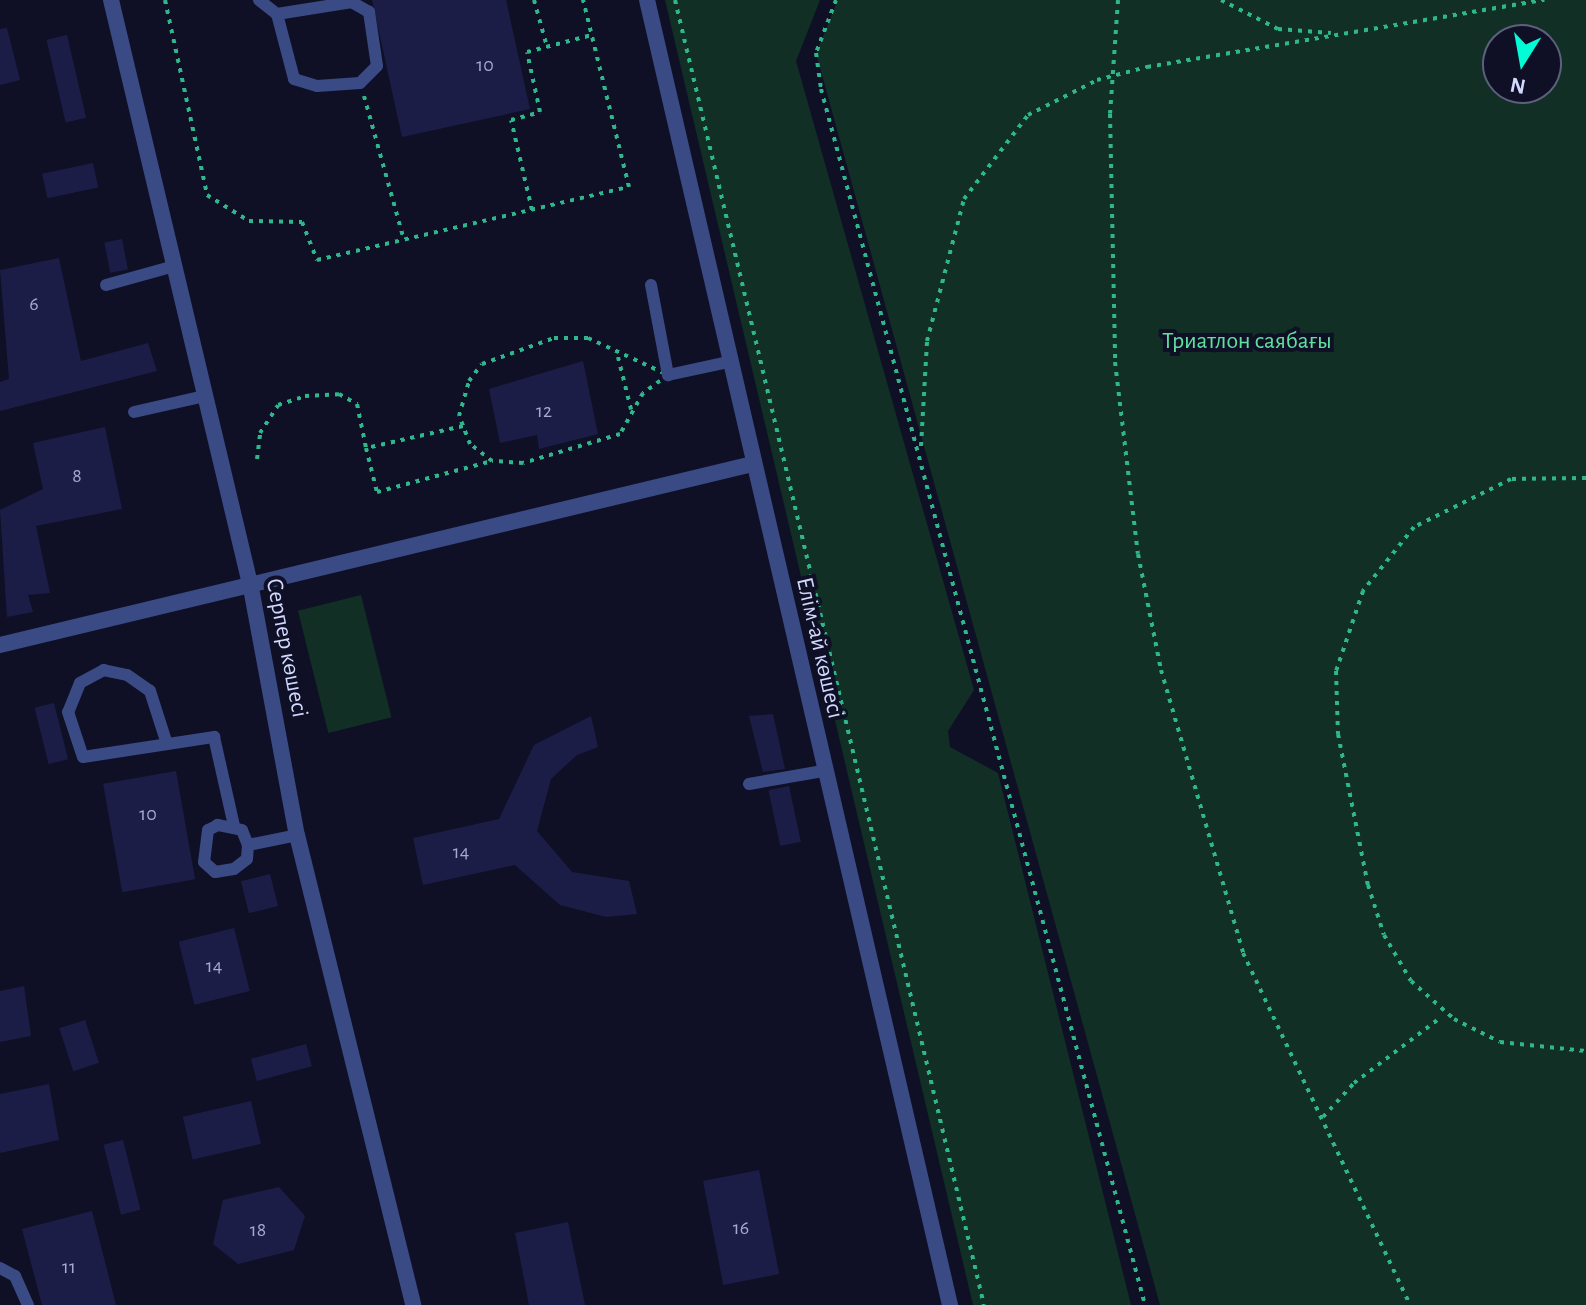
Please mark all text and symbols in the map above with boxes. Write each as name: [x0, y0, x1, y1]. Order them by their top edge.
north arrow: [1482, 24, 1562, 104]
house number: 10: [476, 53, 494, 77]
text: N: [1508, 73, 1527, 98]
house number: 6: [29, 292, 39, 316]
park label: Триатлон саябағы: [1162, 328, 1332, 356]
house number: 12: [536, 399, 552, 423]
house number: 8: [72, 464, 82, 488]
street label: Елім-ай көшесі: [789, 574, 849, 722]
street label: Серпер көшесі: [258, 576, 314, 720]
house number: 10: [139, 802, 157, 826]
house number: 14: [453, 840, 469, 864]
house number: 14: [206, 954, 222, 978]
house number: 16: [733, 1216, 749, 1240]
house number: 18: [250, 1218, 266, 1242]
house number: 11: [62, 1255, 76, 1279]

